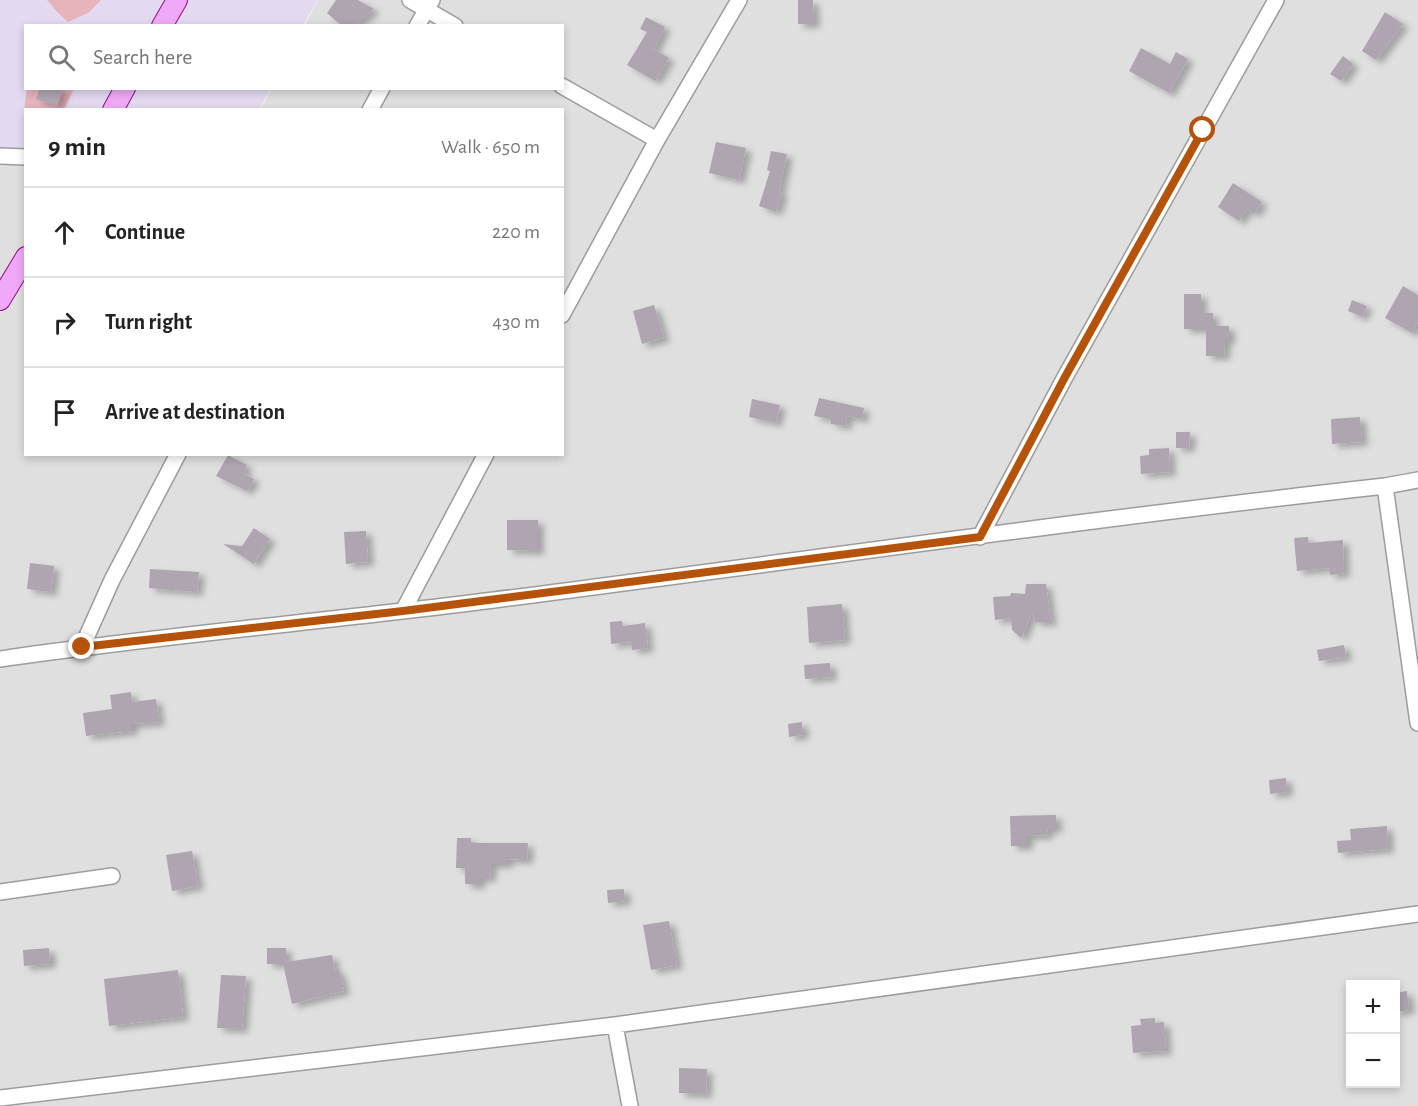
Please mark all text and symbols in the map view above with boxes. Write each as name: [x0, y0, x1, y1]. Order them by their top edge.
search box: [24, 24, 564, 90]
icon: search: [45, 41, 78, 74]
text: Search here: [93, 46, 192, 68]
route start: [1189, 116, 1215, 142]
text: 9 min: [48, 134, 106, 160]
text: Walk · 650 m: [441, 137, 540, 157]
icon: ahead: [48, 216, 81, 249]
text: Continue: [105, 221, 185, 243]
text: 220 m: [492, 222, 540, 242]
icon: right: [48, 306, 81, 339]
text: Turn right: [105, 311, 192, 333]
text: 430 m: [492, 312, 540, 332]
icon: arrive: [48, 396, 81, 429]
text: Arrive at destination: [105, 401, 285, 423]
route end: [68, 633, 94, 659]
map controls: [1346, 980, 1400, 1088]
button: +: [1346, 980, 1400, 1034]
button: −: [1346, 1034, 1400, 1088]

